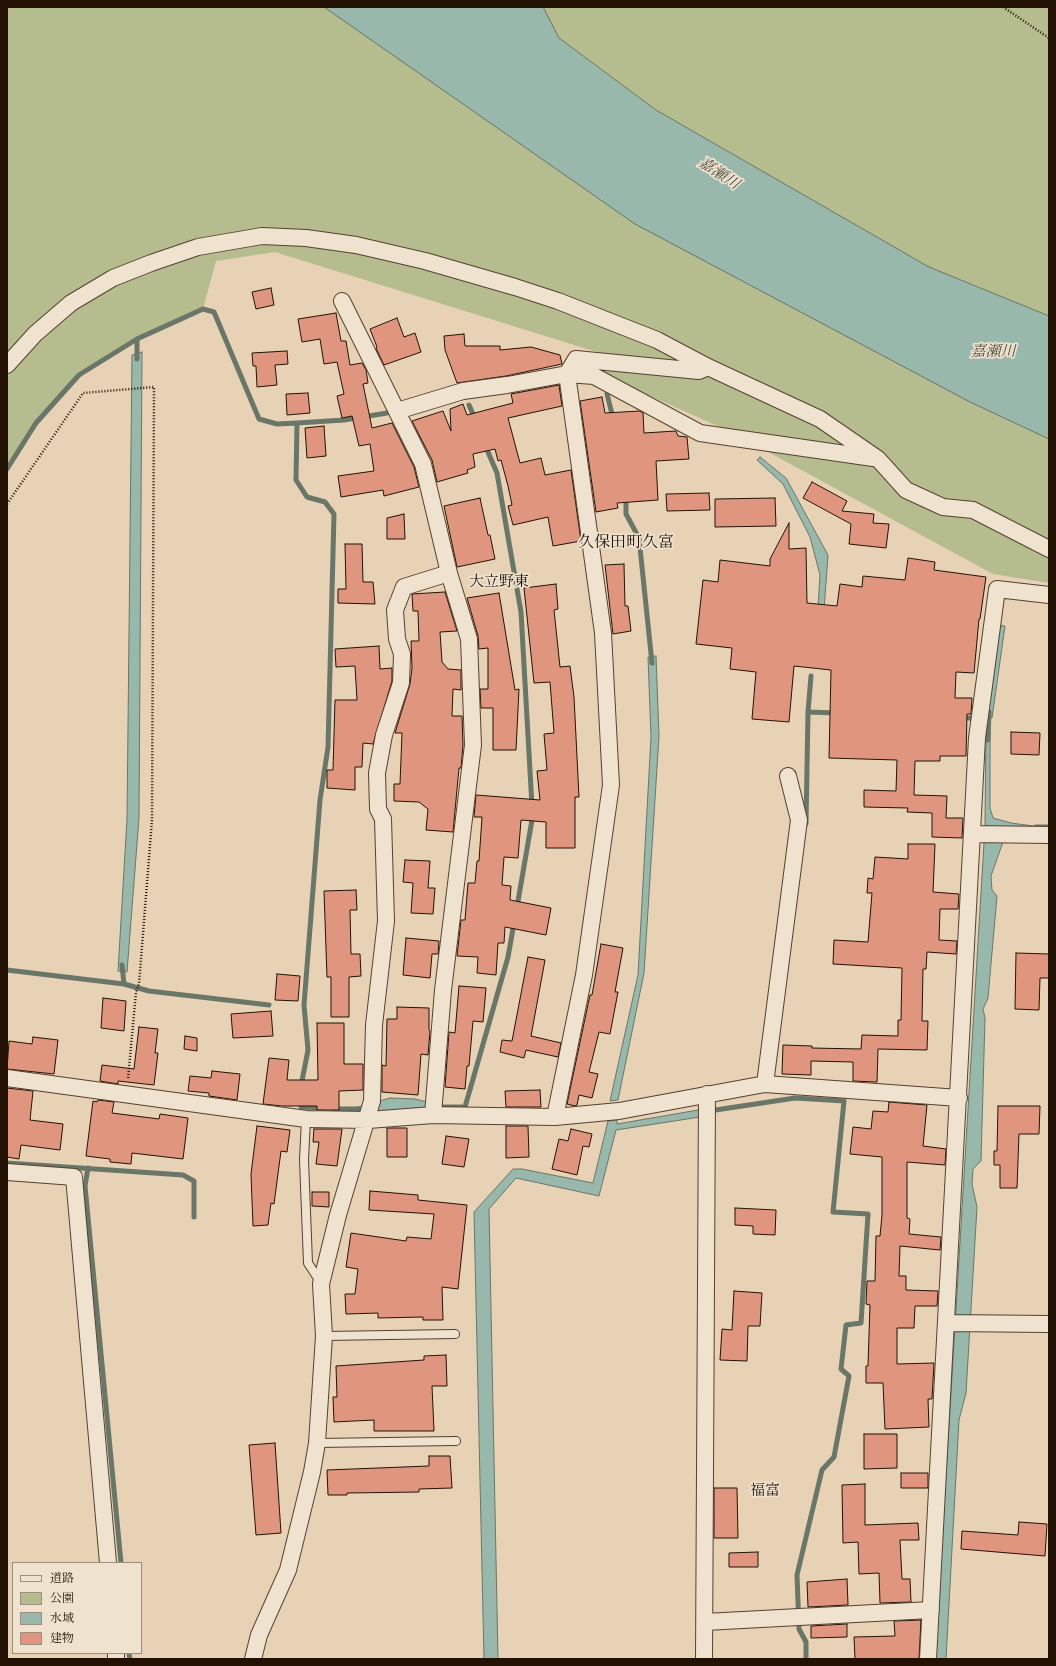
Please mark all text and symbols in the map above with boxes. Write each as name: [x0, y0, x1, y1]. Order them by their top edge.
water label: 嘉瀬川: [694, 155, 742, 195]
water label: 嘉瀬川: [971, 344, 1015, 362]
district label: 久保田町久富: [578, 534, 674, 554]
district label: 大立野東: [469, 574, 529, 592]
district label: 福富: [750, 1483, 780, 1501]
legend: [12, 1562, 142, 1654]
text: 道路: [50, 1570, 74, 1588]
text: 公園: [50, 1590, 74, 1608]
text: 水域: [50, 1610, 74, 1628]
text: 建物: [50, 1630, 74, 1648]

